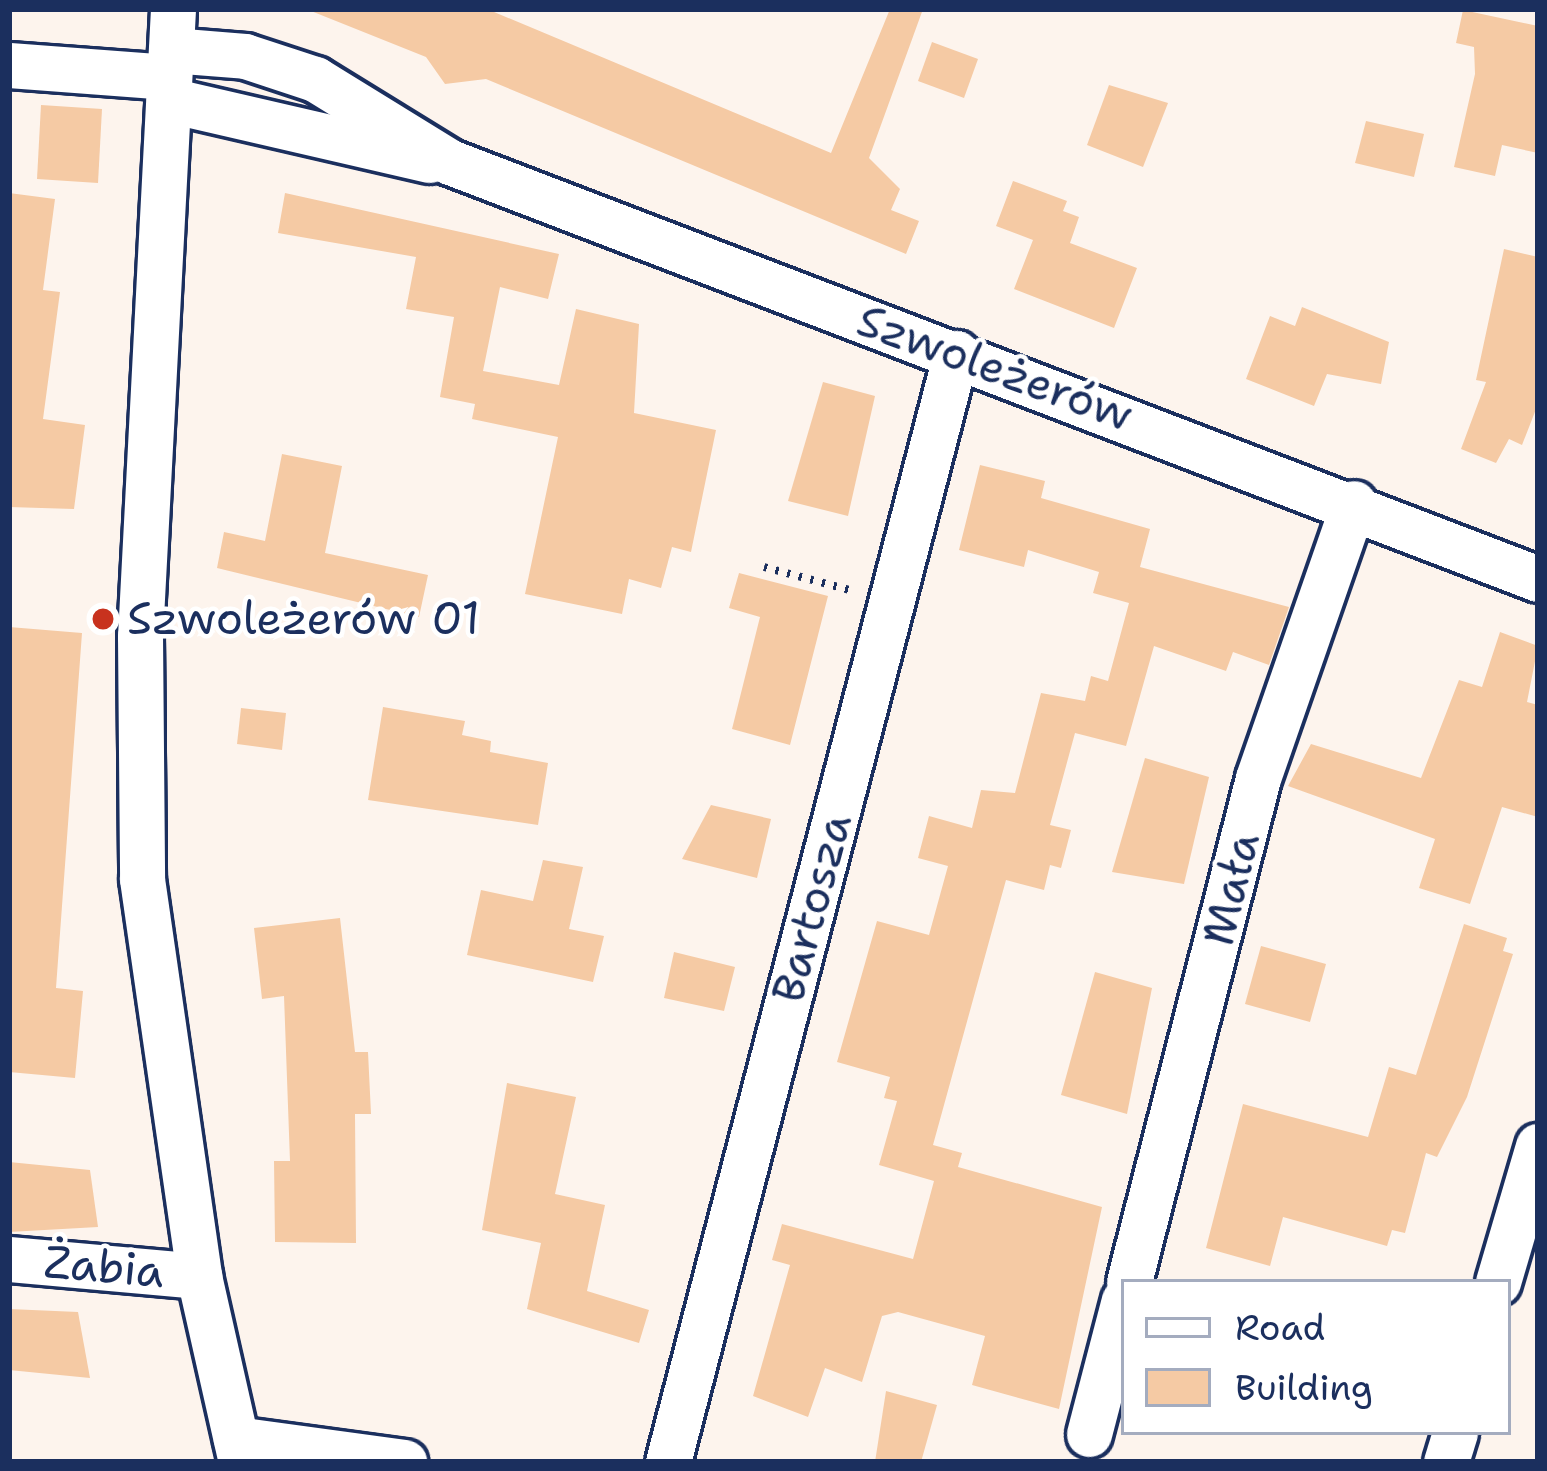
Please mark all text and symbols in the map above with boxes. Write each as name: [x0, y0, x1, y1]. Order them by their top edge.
street label: Szwoleżerów: [850, 293, 1140, 443]
place label: Szwoleżerów 01: [127, 592, 480, 646]
marker: Szwoleżerów 01: [90, 606, 116, 632]
street label: Bartosza: [761, 808, 863, 1008]
street label: Mała: [1191, 827, 1271, 951]
street label: Żabia: [42, 1235, 166, 1299]
legend: [1121, 1279, 1511, 1435]
text: Road: [1235, 1303, 1325, 1352]
text: Building: [1235, 1363, 1373, 1412]

